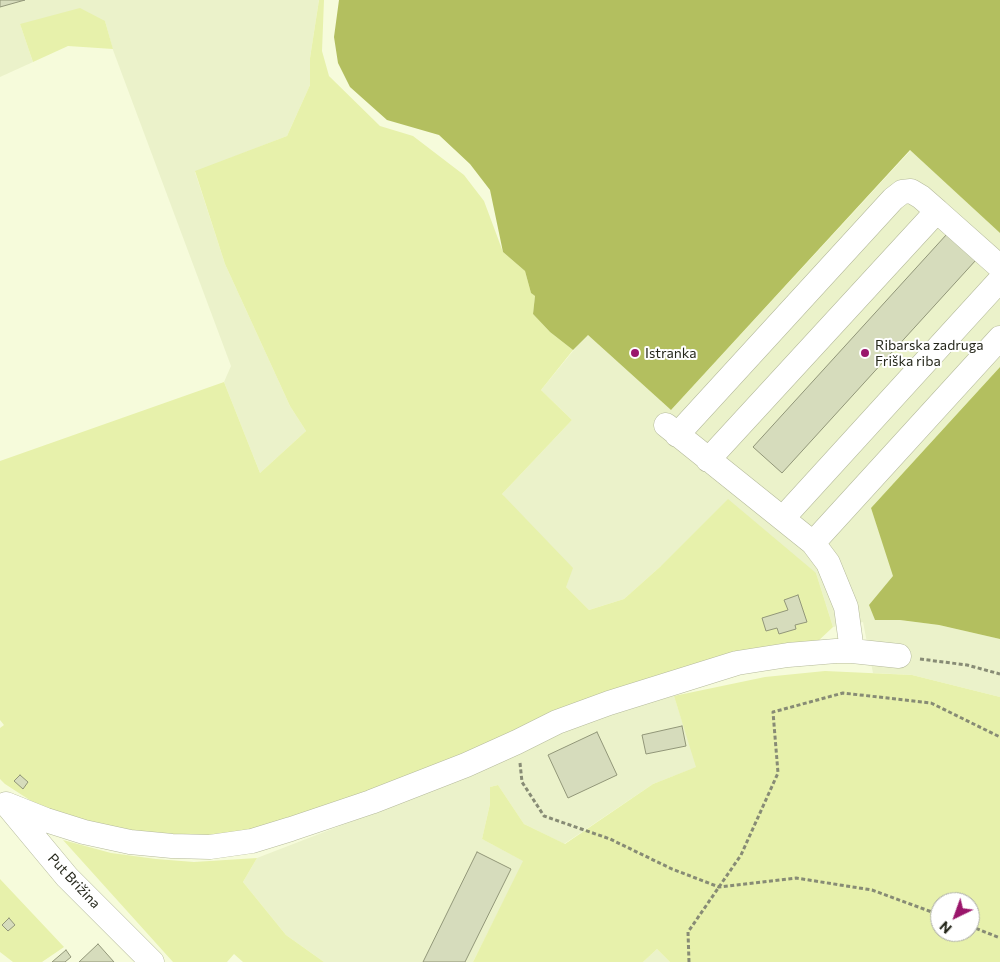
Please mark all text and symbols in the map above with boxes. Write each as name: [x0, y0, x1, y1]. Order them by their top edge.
place label: Ribarska zadruga Friška riba: [875, 337, 983, 370]
place label: Istranka: [645, 345, 697, 361]
marker: Istranka: [629, 347, 641, 359]
marker: Ribarska zadruga Friška riba: [859, 347, 871, 359]
street label: Put Brižina: [44, 850, 104, 912]
north arrow: [930, 892, 980, 942]
text: N: [936, 918, 955, 938]

